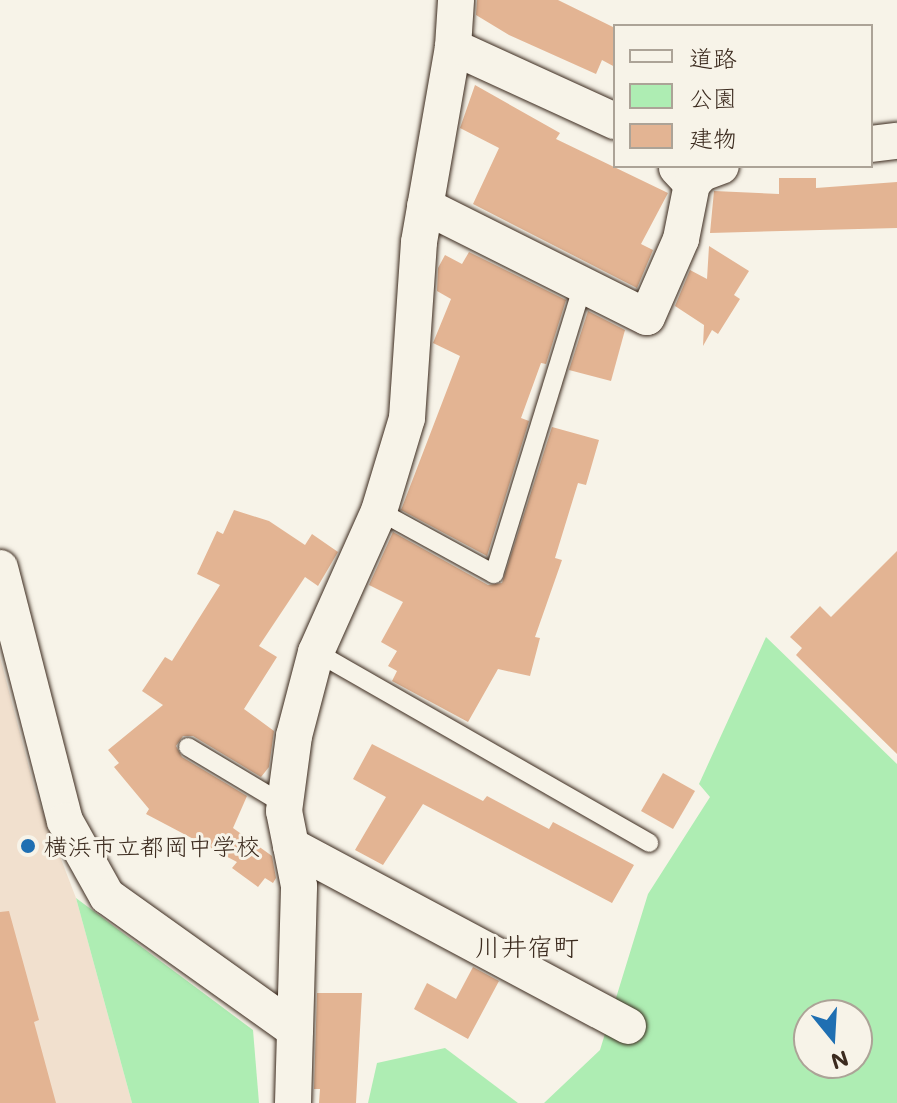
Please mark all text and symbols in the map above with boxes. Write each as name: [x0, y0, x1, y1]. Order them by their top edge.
legend: [613, 24, 873, 168]
text: 道路: [689, 42, 737, 73]
text: 公園: [689, 82, 737, 113]
text: 建物: [689, 122, 737, 153]
place label: 横浜市立都岡中学校: [44, 832, 260, 860]
marker: 横浜市立都岡中学校: [19, 837, 37, 855]
district label: 川井宿町: [475, 931, 579, 963]
north arrow: [793, 999, 873, 1079]
text: N: [828, 1044, 852, 1077]

